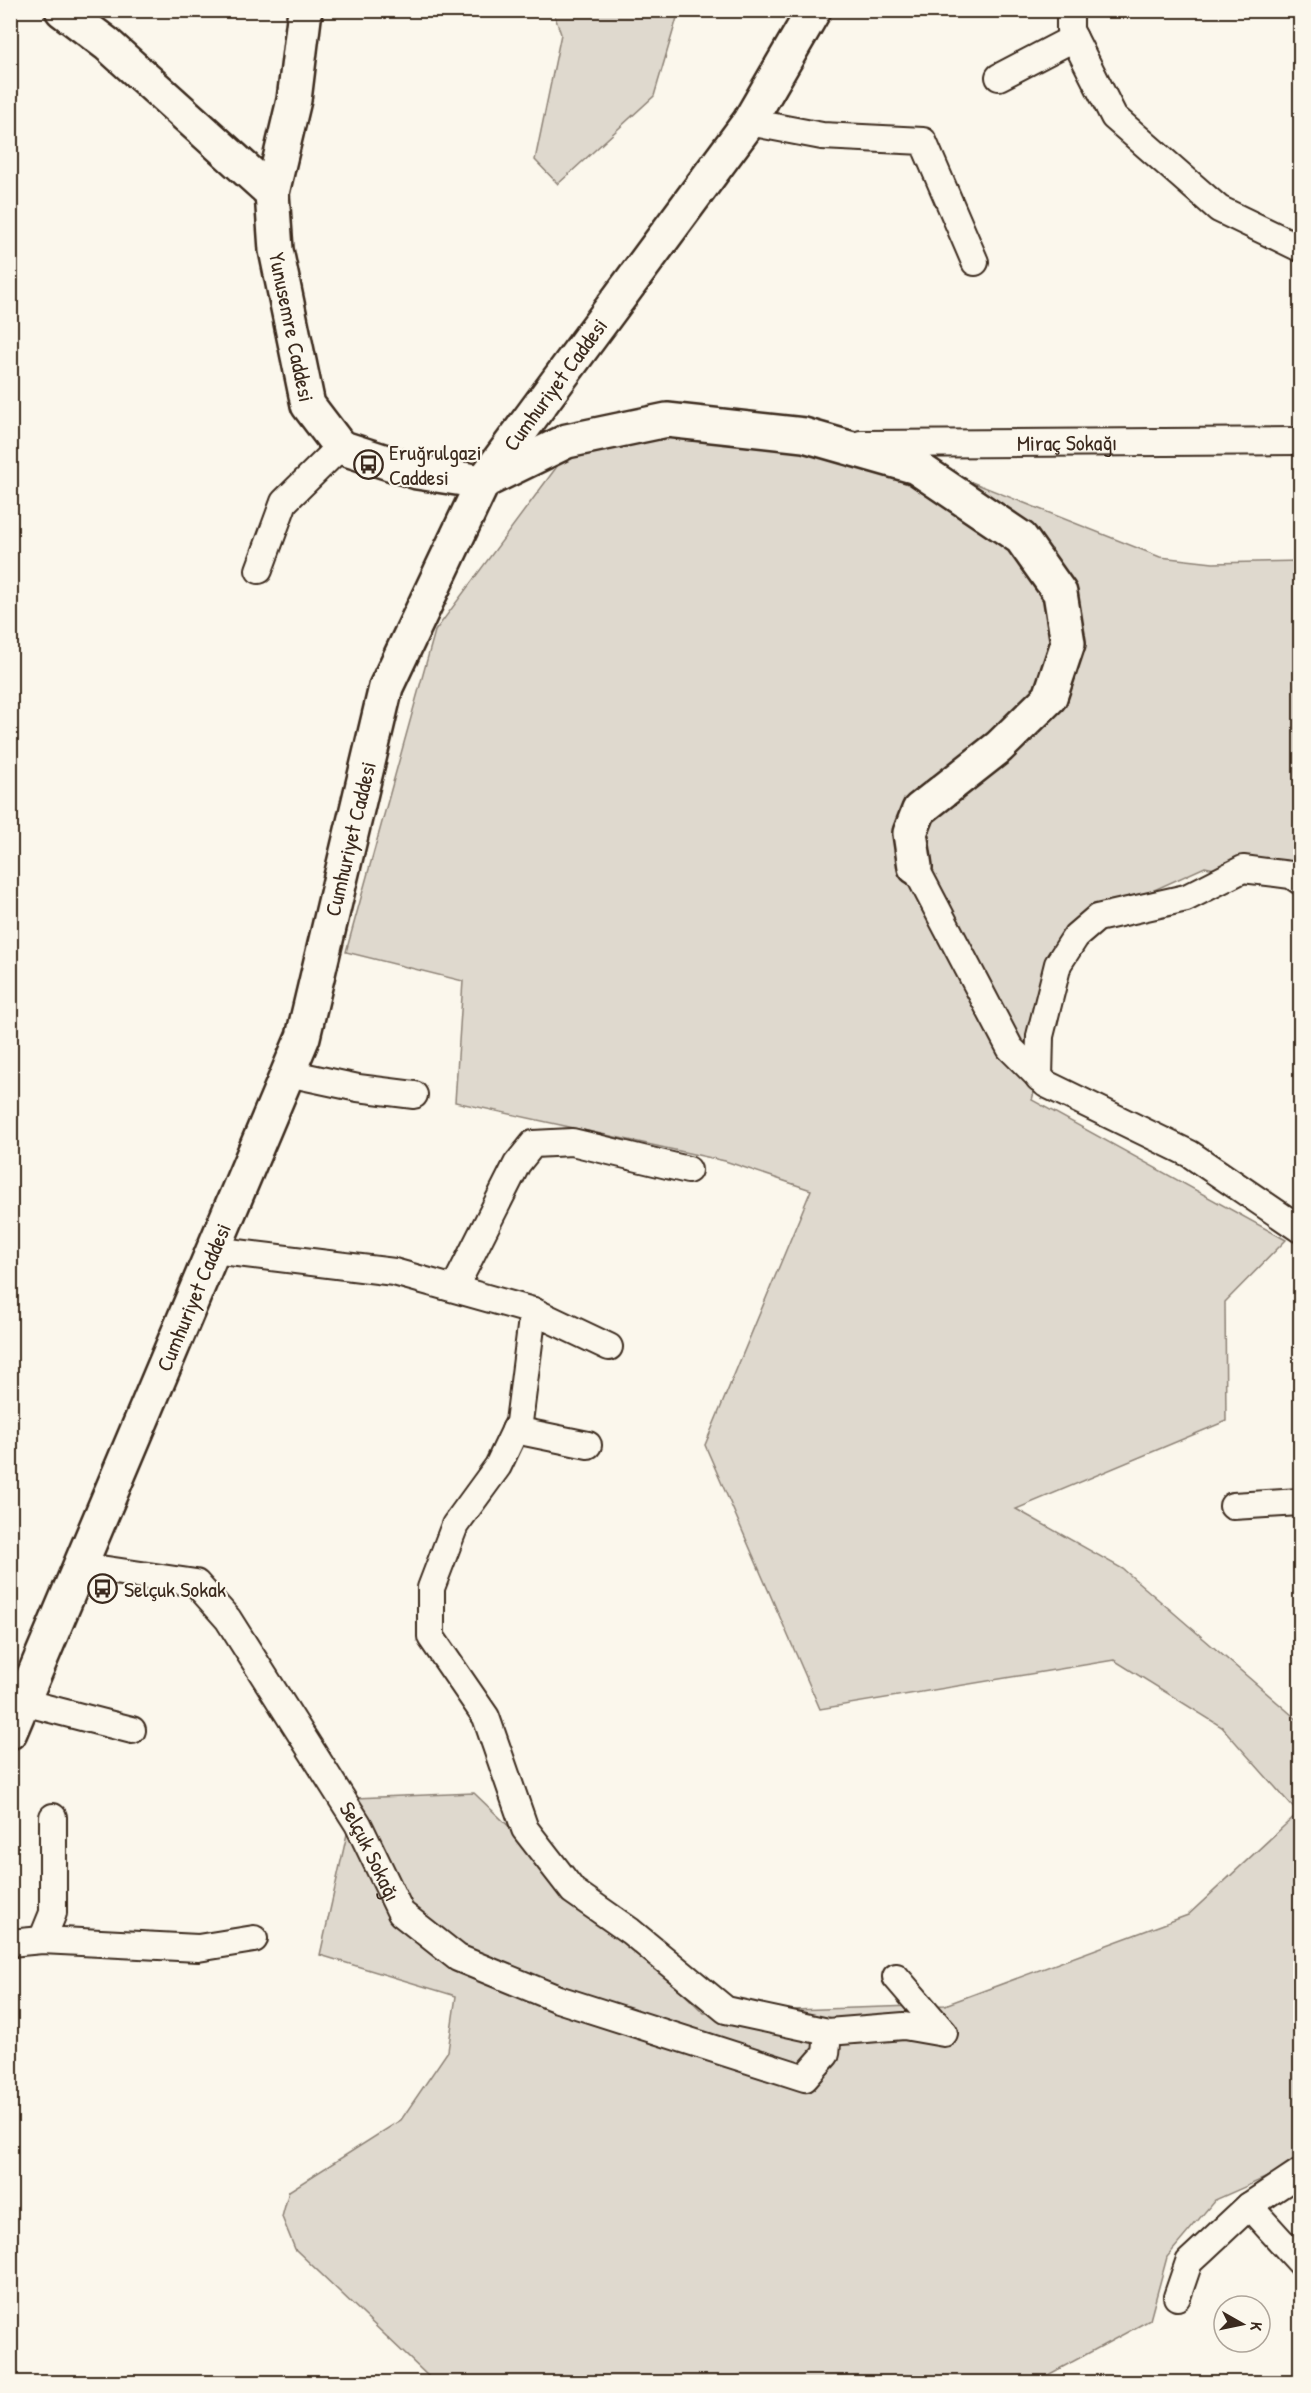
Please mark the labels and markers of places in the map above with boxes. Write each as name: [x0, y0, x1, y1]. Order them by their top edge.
place label: Eruğrulgazi Caddesi: [389, 437, 482, 492]
bus stop icon: Eruğrulgazi Caddesi: [352, 449, 384, 481]
bus stop icon: Selçuk Sokak: [87, 1573, 119, 1605]
place label: Selçuk Sokak: [124, 1574, 226, 1604]

